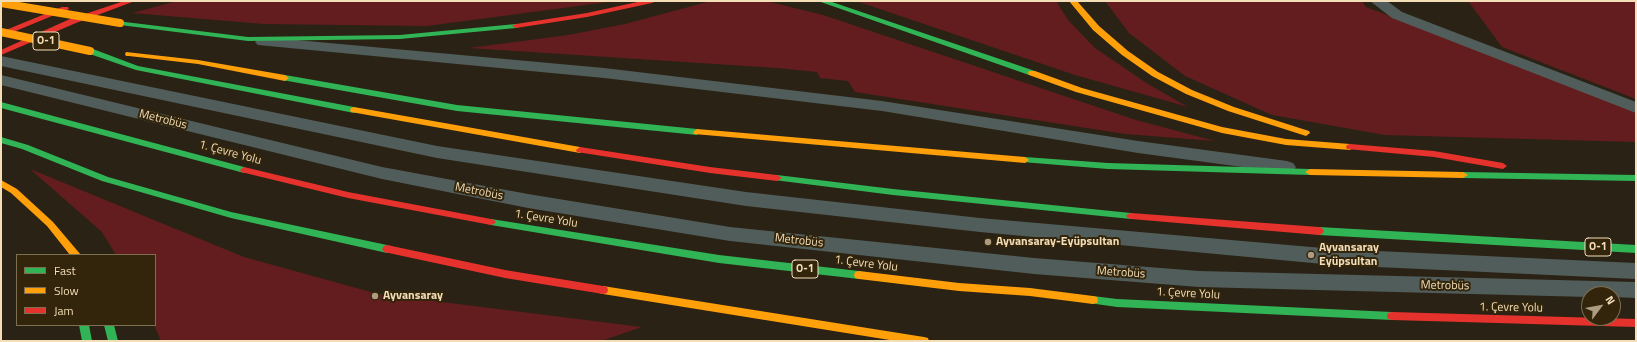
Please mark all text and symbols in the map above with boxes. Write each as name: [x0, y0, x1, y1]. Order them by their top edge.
road number: O-1: [33, 32, 59, 50]
street label: Metrobüs: [138, 107, 188, 133]
street label: 1. Çevre Yolu: [197, 138, 263, 168]
street label: Metrobüs: [454, 180, 504, 204]
street label: 1. Çevre Yolu: [513, 207, 579, 231]
street label: Metrobüs: [774, 231, 824, 251]
place label: Ayvansaray-Eyüpsultan: [996, 235, 1119, 249]
marker: Ayvansaray-Eyüpsultan: [983, 237, 993, 247]
road number: O-1: [1585, 238, 1611, 256]
place label: Ayvansaray Eyüpsultan: [1319, 241, 1379, 269]
marker: Ayvansaray Eyüpsultan: [1306, 250, 1316, 260]
street label: 1. Çevre Yolu: [833, 253, 899, 275]
legend: [16, 254, 156, 326]
road number: O-1: [792, 260, 818, 278]
text: Fast: [54, 261, 76, 280]
street label: Metrobüs: [1096, 264, 1146, 282]
street label: Metrobüs: [1420, 278, 1470, 294]
text: Slow: [54, 281, 79, 300]
street label: 1. Çevre Yolu: [1156, 285, 1220, 303]
north arrow: [1581, 286, 1621, 326]
place label: Ayvansaray: [383, 289, 443, 303]
marker: Ayvansaray: [370, 291, 380, 301]
text: N: [1602, 293, 1619, 308]
street label: 1. Çevre Yolu: [1479, 300, 1543, 316]
text: Jam: [54, 301, 74, 320]

